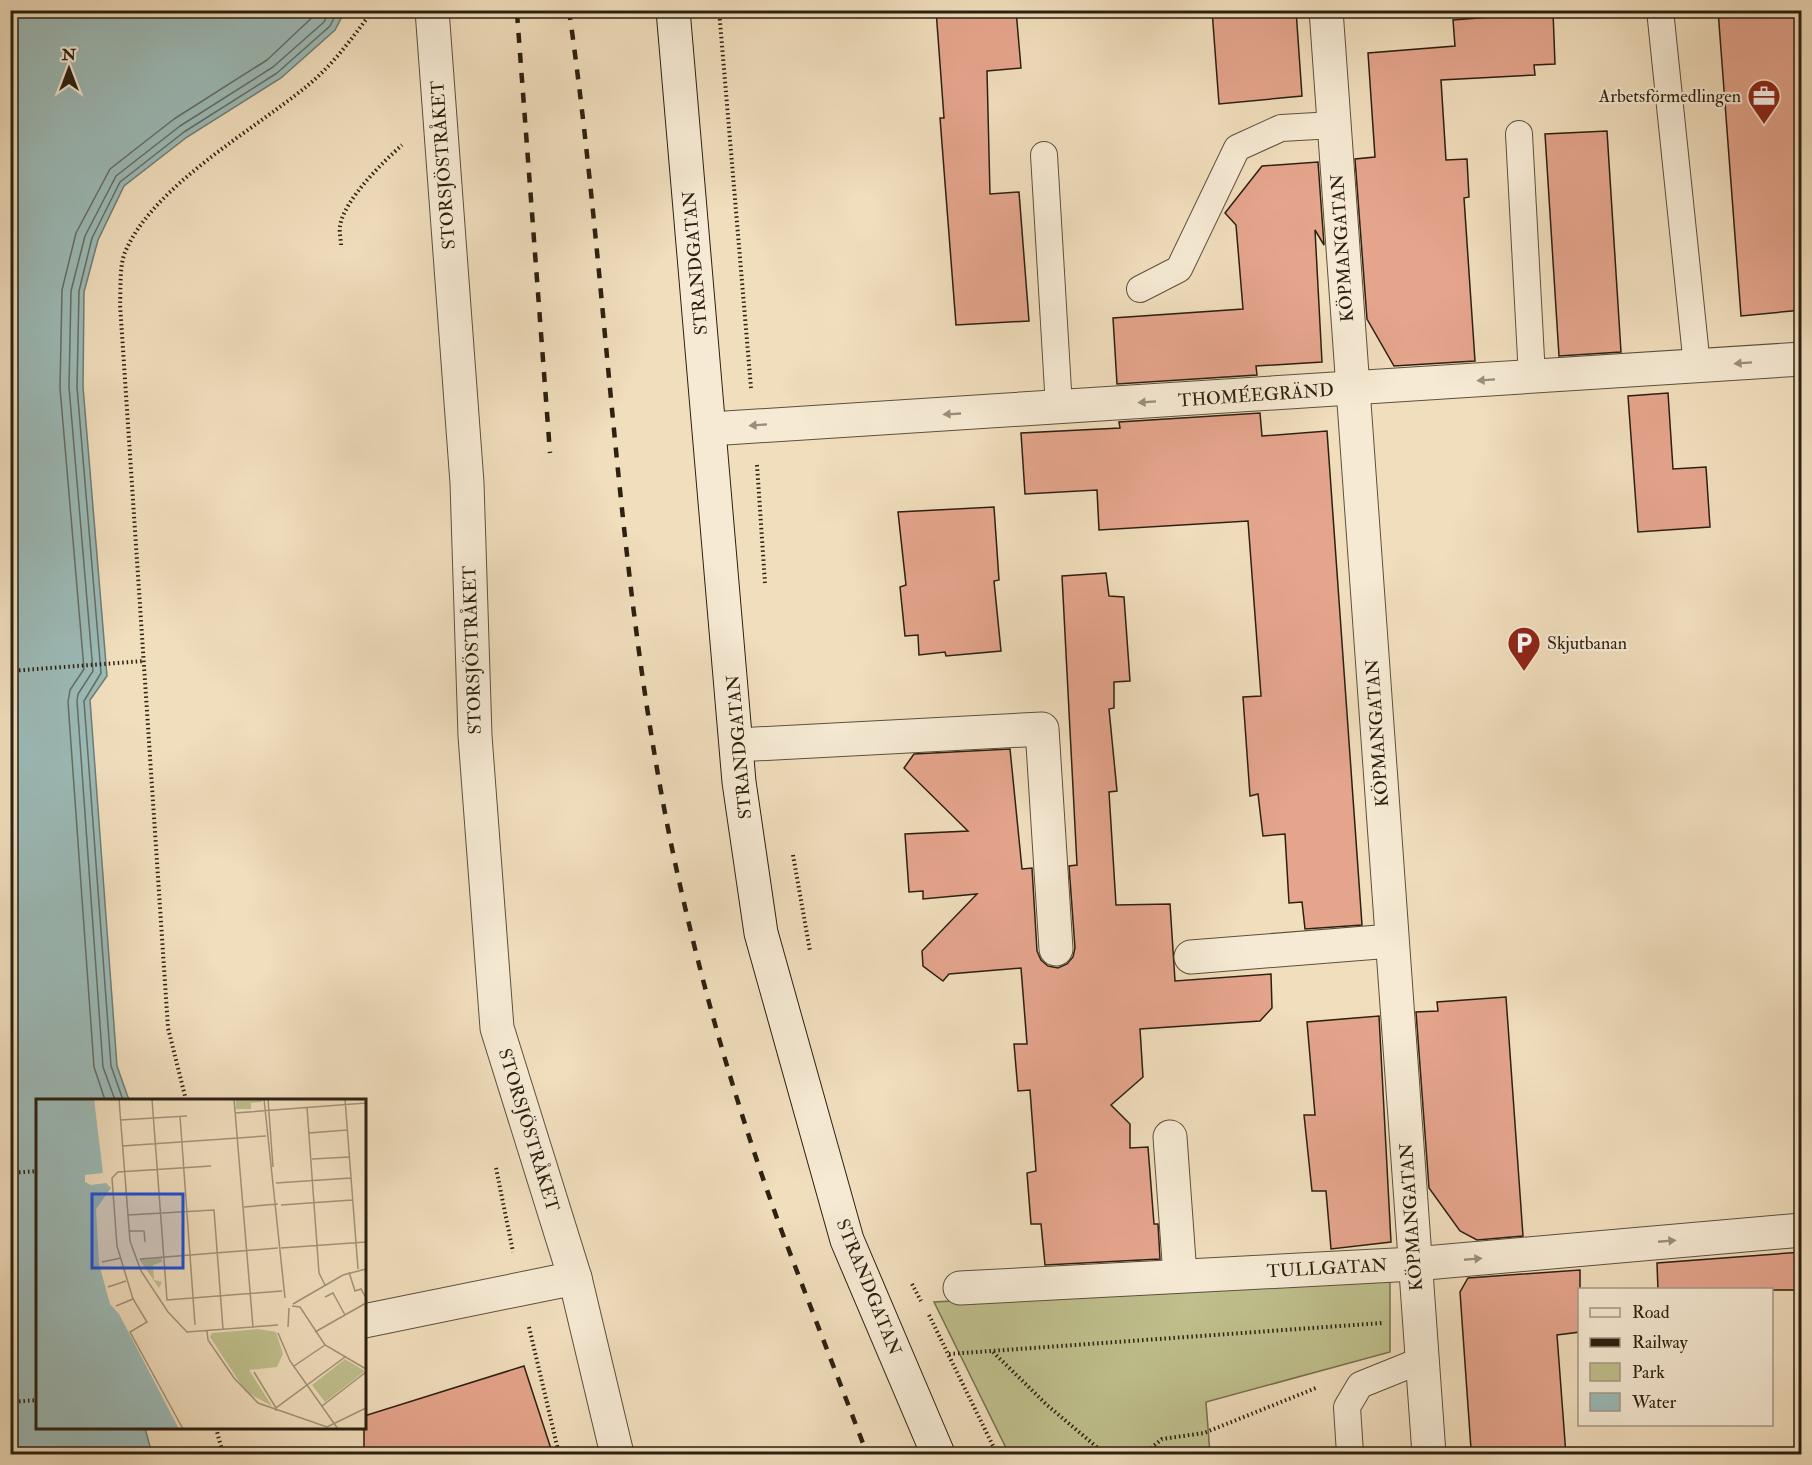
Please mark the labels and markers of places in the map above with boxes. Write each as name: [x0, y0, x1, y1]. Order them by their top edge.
office icon: Arbetsförmedlingen: [1746, 78, 1782, 125]
place label: Arbetsförmedlingen: [1598, 85, 1741, 108]
parking icon: Skjutbanan: [1506, 625, 1542, 672]
place label: Skjutbanan: [1547, 632, 1627, 655]

